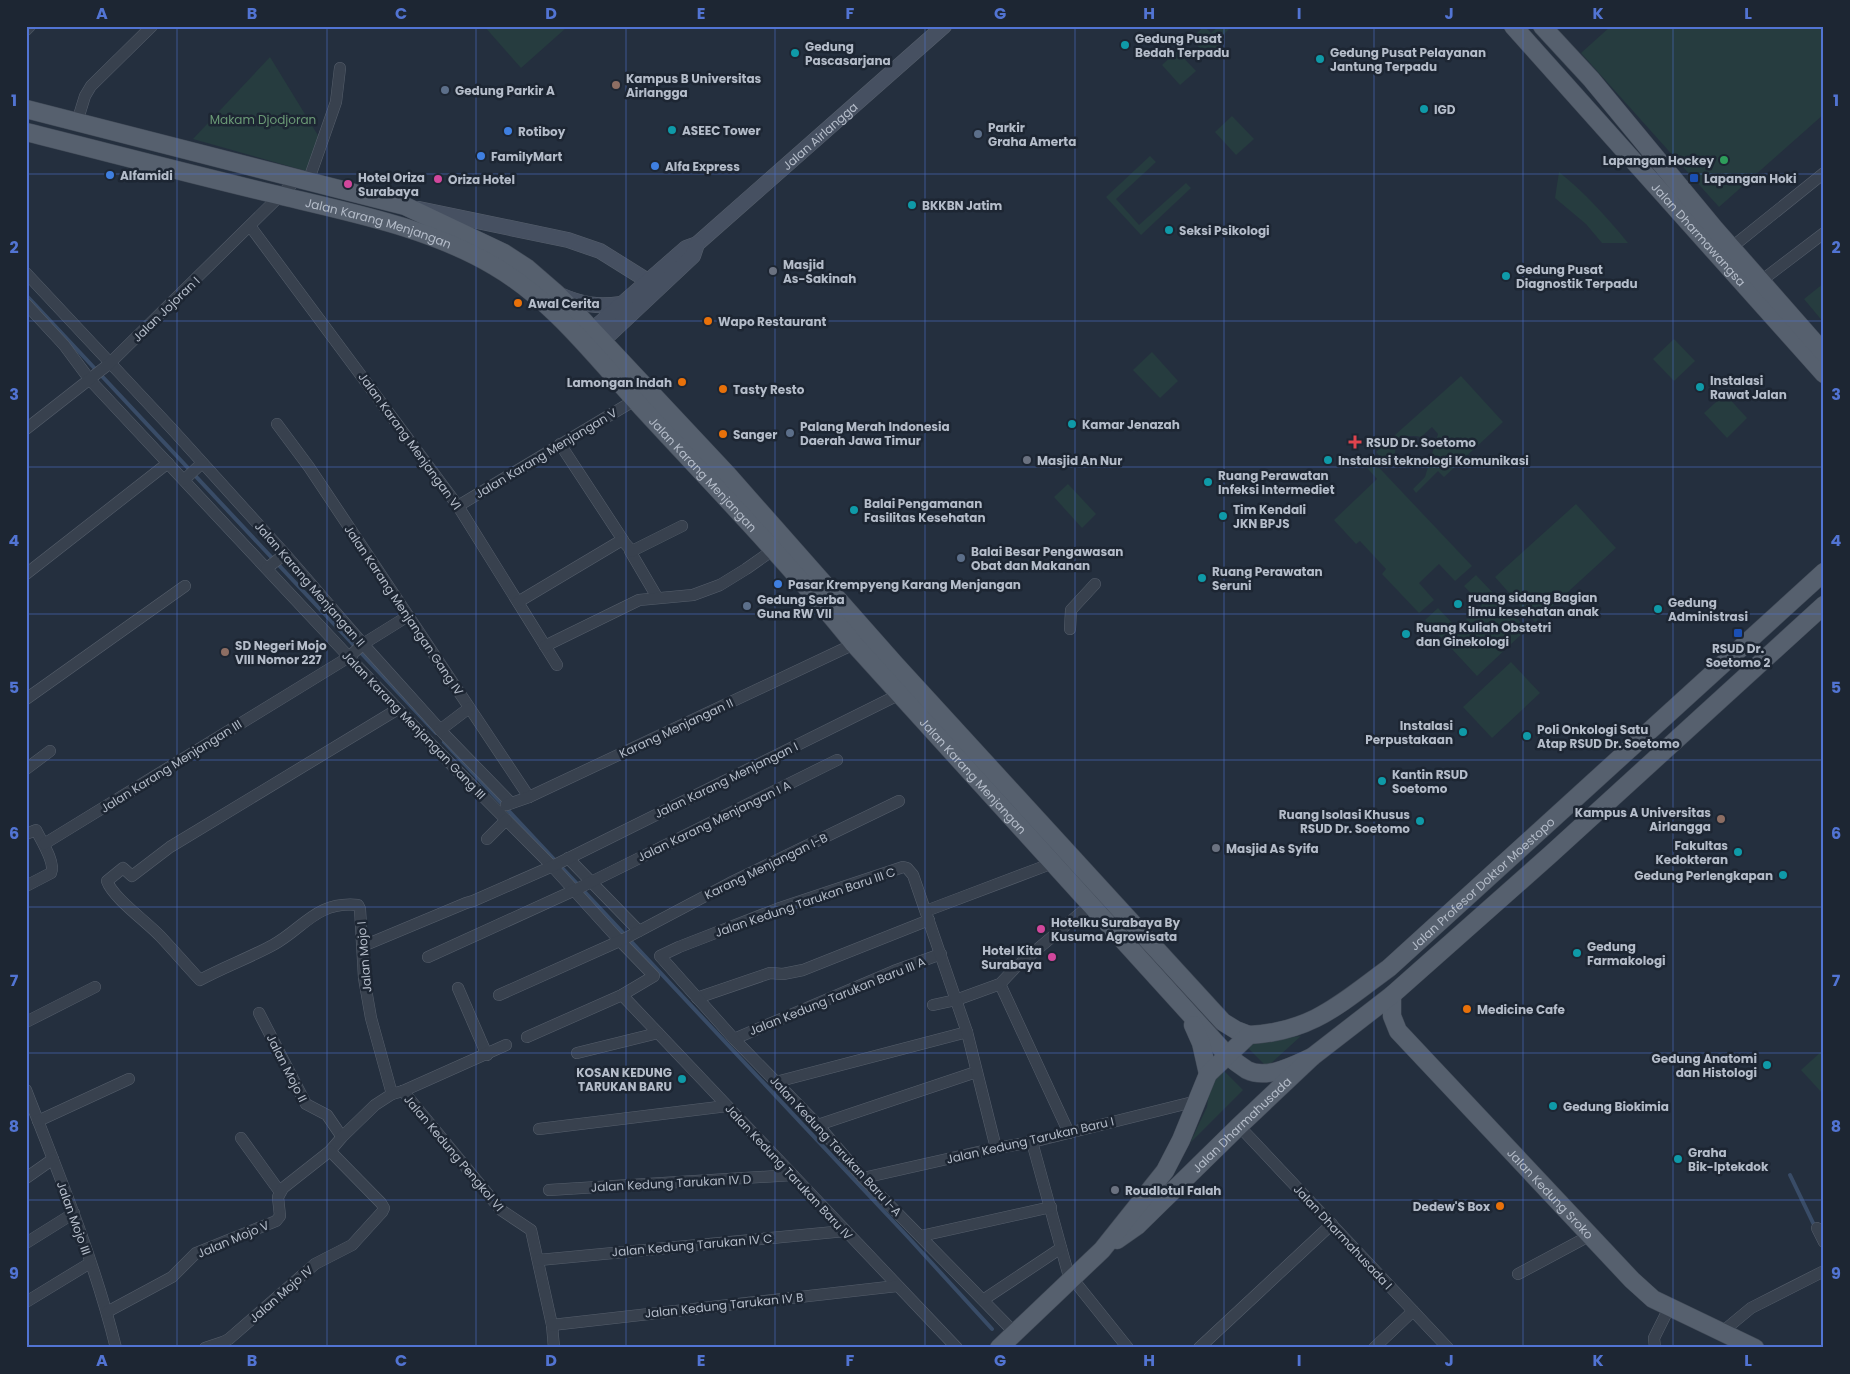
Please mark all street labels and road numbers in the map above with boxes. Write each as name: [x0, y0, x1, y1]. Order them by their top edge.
street label: Jalan Airlangga: [778, 98, 861, 174]
street label: Jalan Dharmawangsa: [1648, 178, 1750, 290]
street label: Jalan Karang Menjangan: [304, 193, 454, 252]
street label: Jalan Jojoran I: [129, 272, 203, 346]
street label: Jalan Karang Menjangan VI: [354, 369, 466, 513]
street label: Jalan Karang Menjangan V: [472, 404, 620, 502]
street label: Jalan Karang Menjangan: [645, 413, 761, 535]
street label: Jalan Karang Menjangan II: [251, 518, 369, 650]
street label: Jalan Karang Menjangan Gang IV: [340, 521, 468, 699]
street label: Jalan Karang Menjangan Gang III: [338, 647, 490, 803]
street label: Karang Menjangan II: [616, 694, 736, 762]
street label: Jalan Karang Menjangan: [916, 714, 1031, 837]
street label: Jalan Karang Menjangan III: [97, 715, 245, 817]
street label: Jalan Karang Menjangan I: [651, 738, 801, 822]
street label: Jalan Karang Menjangan I A: [634, 776, 794, 866]
street label: Jalan Profesor Doktor Moestopo: [1406, 813, 1558, 954]
street label: Karang Menjangan I-B: [702, 829, 830, 903]
street label: Jalan Kedung Tarukan Baru III C: [712, 863, 898, 941]
street label: Jalan Mojo I: [352, 921, 376, 993]
street label: Jalan Kedung Tarukan Baru III A: [746, 953, 928, 1039]
street label: Jalan Mojo II: [263, 1031, 311, 1105]
street label: Jalan Kedung Tarukan Baru I-A: [766, 1072, 906, 1220]
street label: Jalan Dharmahusada: [1188, 1073, 1295, 1176]
street label: Jalan Kedung Pengkol VI: [400, 1091, 508, 1215]
street label: Jalan Kedung Tarukan Baru IV: [722, 1101, 856, 1243]
street label: Jalan Kedung Tarukan Baru I: [945, 1112, 1116, 1168]
street label: Jalan Kedung Sroko: [1504, 1144, 1598, 1243]
street label: Jalan Kedung Tarukan IV D: [590, 1170, 752, 1196]
street label: Jalan Mojo III: [53, 1179, 95, 1257]
street label: Jalan Dharmahusada I: [1290, 1181, 1396, 1293]
street label: Jalan Mojo V: [195, 1216, 271, 1262]
street label: Jalan Kedung Tarukan IV C: [611, 1230, 773, 1260]
street label: Jalan Mojo IV: [245, 1262, 317, 1326]
street label: Jalan Kedung Tarukan IV B: [644, 1288, 804, 1322]

